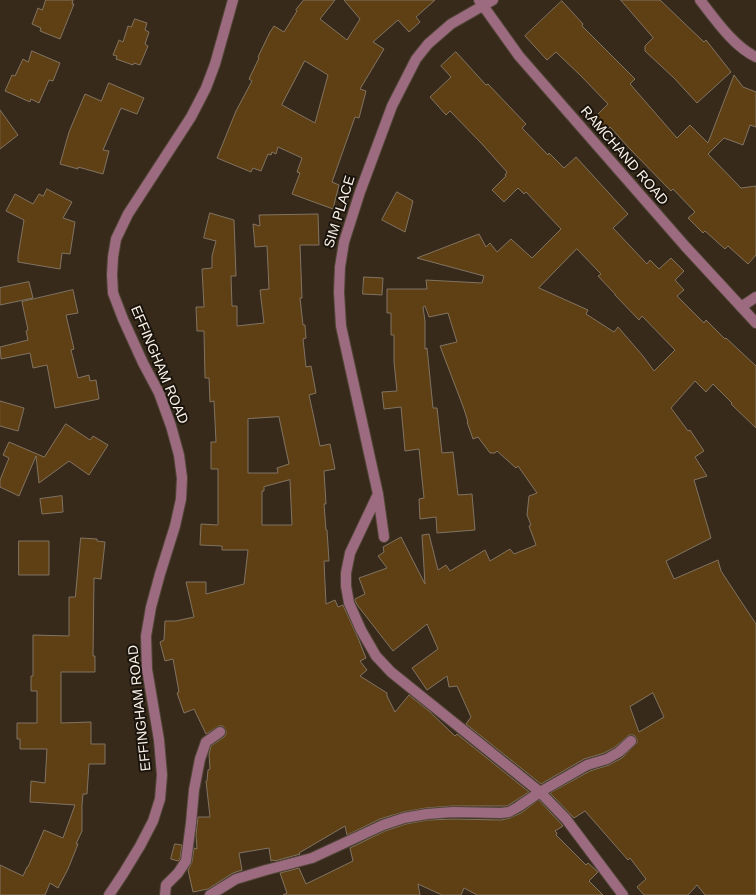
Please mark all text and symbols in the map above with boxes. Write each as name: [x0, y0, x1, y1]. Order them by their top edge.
street label: RAMCHAND ROAD: [577, 103, 671, 209]
street label: SIM PLACE: [321, 174, 359, 250]
street label: EFFINGHAM ROAD: [126, 303, 192, 427]
street label: EFFINGHAM ROAD: [125, 644, 155, 772]

